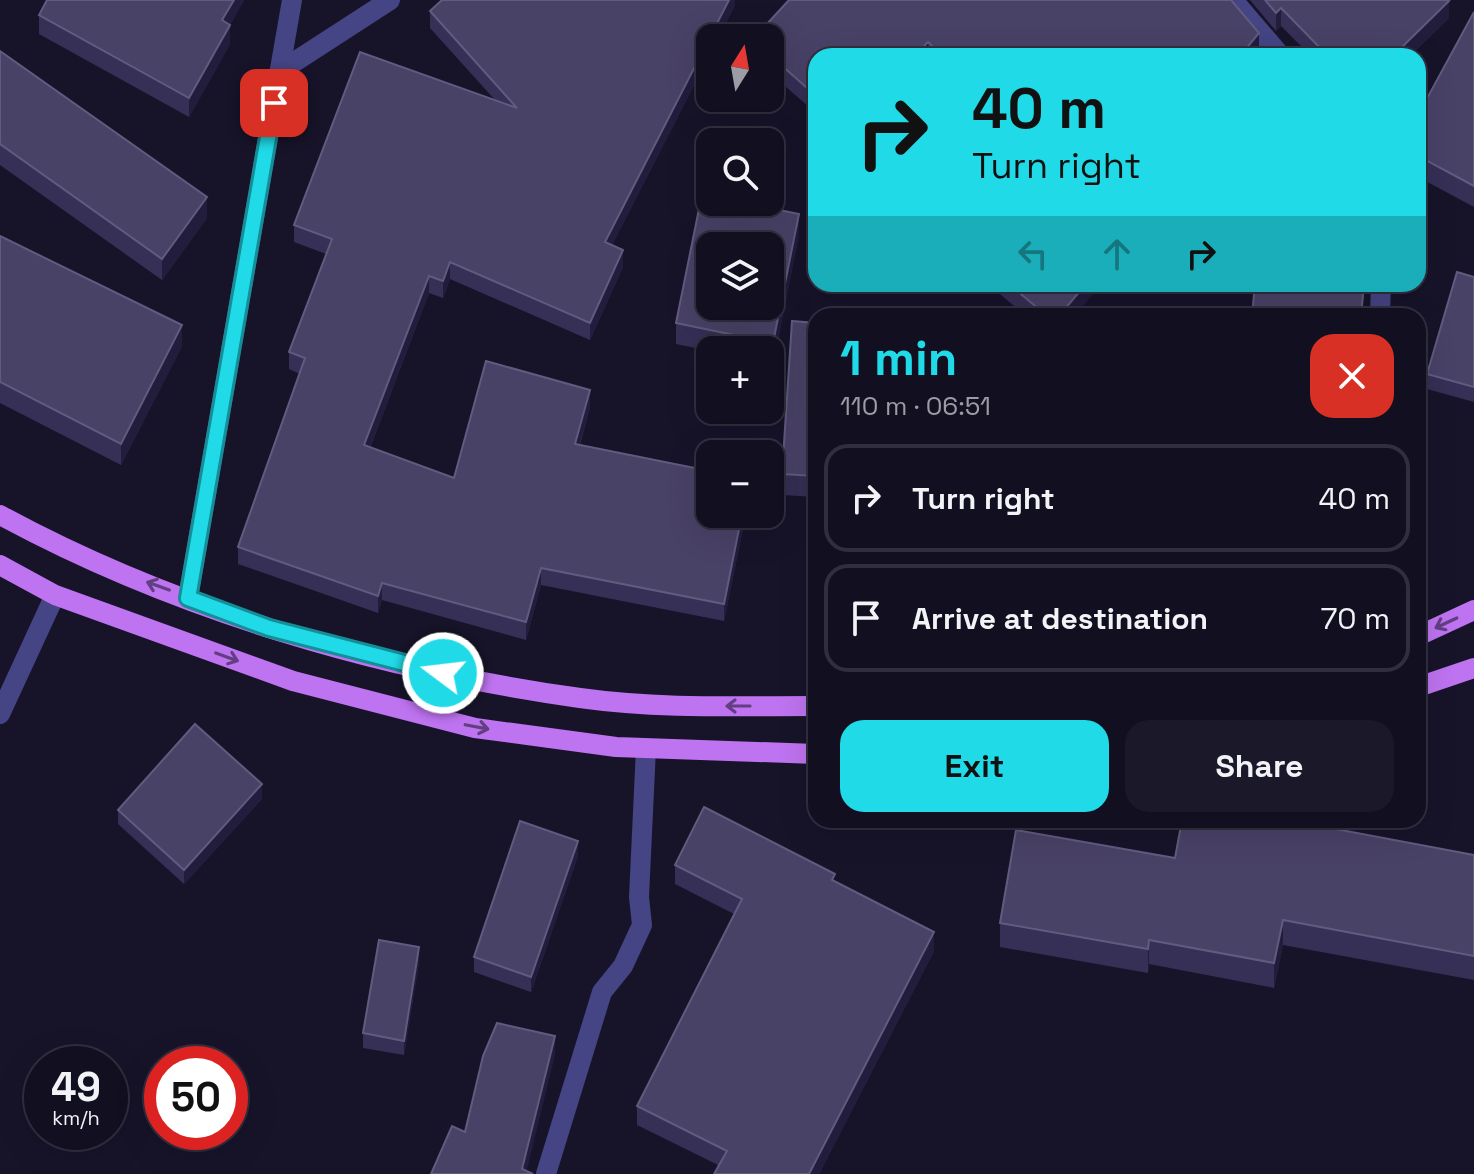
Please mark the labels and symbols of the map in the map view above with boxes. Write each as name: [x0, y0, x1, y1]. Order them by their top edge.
north arrow: [696, 24, 784, 112]
pin: [240, 69, 308, 137]
one-way arrow: [146, 578, 171, 593]
one-way arrow: [1435, 616, 1459, 631]
position arrow: [401, 631, 485, 715]
one-way arrow: [215, 651, 240, 666]
one-way arrow: [725, 698, 752, 714]
one-way arrow: [464, 721, 490, 736]
speed limit sign: 50: [144, 1046, 248, 1150]

